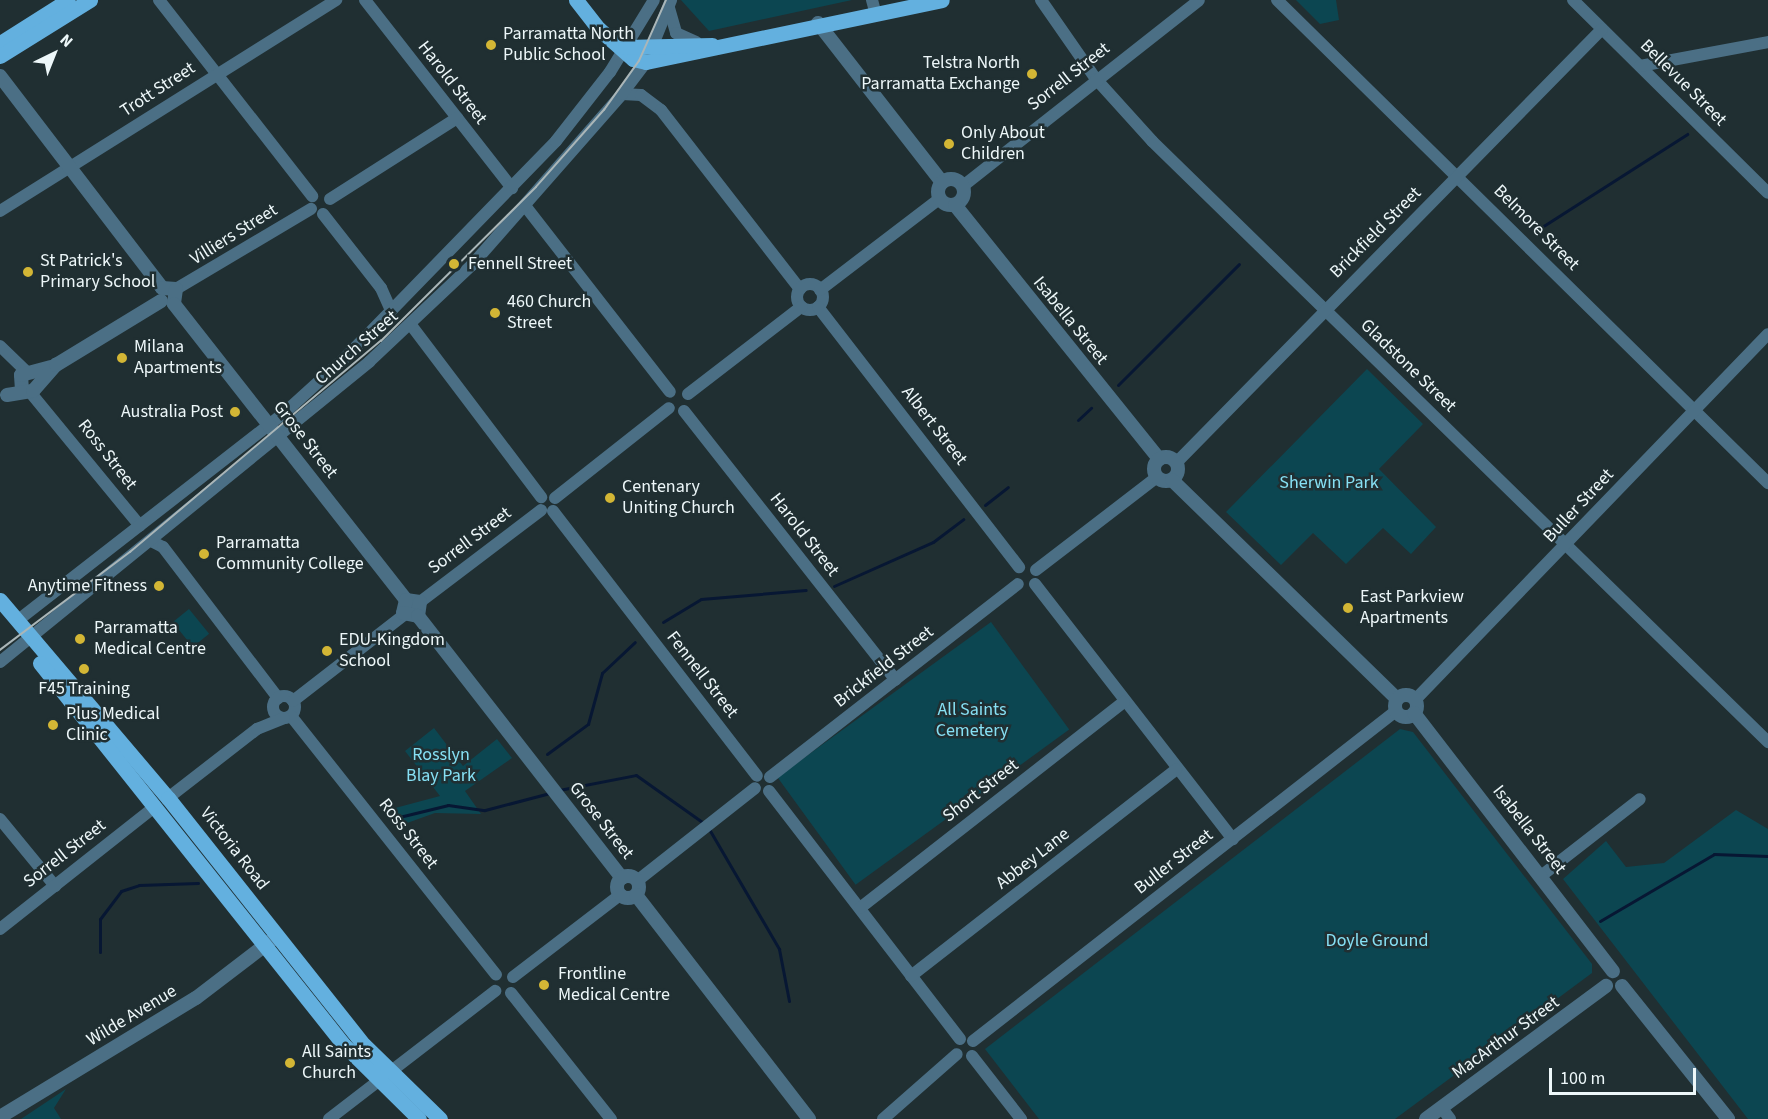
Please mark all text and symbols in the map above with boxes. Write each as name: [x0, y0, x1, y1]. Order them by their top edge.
north arrow: [24, 24, 84, 84]
place label: Parramatta North Public School: [503, 24, 634, 66]
text: N: [55, 29, 78, 53]
street label: Bellevue Street: [1635, 35, 1731, 131]
street label: Harold Street: [413, 37, 491, 129]
marker: Parramatta North Public School: [484, 38, 498, 52]
street label: Sorrell Street: [1024, 38, 1114, 116]
place label: Telstra North Parramatta Exchange: [861, 53, 1020, 96]
street label: Trott Street: [117, 58, 199, 122]
marker: Telstra North Parramatta Exchange: [1025, 67, 1039, 81]
place label: Only About Children: [961, 123, 1045, 166]
marker: Only About Children: [942, 137, 956, 151]
street label: Belmore Street: [1489, 181, 1583, 275]
street label: Brickfield Street: [1326, 183, 1426, 283]
street label: Villiers Street: [186, 200, 282, 270]
place label: St Patrick's Primary School: [40, 251, 155, 294]
place label: Fennell Street: [468, 253, 572, 275]
marker: Fennell Street: [445, 255, 463, 273]
marker: St Patrick's Primary School: [21, 265, 35, 279]
street label: Isabella Street: [1028, 273, 1112, 369]
place label: 460 Church Street: [507, 292, 591, 334]
street label: Church Street: [311, 306, 403, 390]
marker: 460 Church Street: [488, 306, 502, 320]
street label: Gladstone Street: [1356, 315, 1460, 417]
place label: Milana Apartments: [134, 337, 222, 380]
marker: Milana Apartments: [115, 351, 129, 365]
street label: Albert Street: [896, 382, 972, 470]
street label: Grose Street: [268, 397, 342, 483]
place label: Australia Post: [121, 401, 223, 423]
marker: Australia Post: [228, 405, 242, 419]
street label: Ross Street: [73, 415, 141, 495]
street label: Buller Street: [1539, 464, 1619, 548]
park label: Sherwin Park: [1279, 472, 1379, 494]
place label: Centenary Uniting Church: [622, 477, 735, 520]
street label: Harold Street: [765, 489, 843, 581]
marker: Centenary Uniting Church: [603, 491, 617, 505]
street label: Sorrell Street: [424, 503, 516, 579]
place label: Parramatta Community College: [216, 533, 364, 576]
marker: Parramatta Community College: [197, 547, 211, 561]
place label: Anytime Fitness: [28, 575, 147, 597]
marker: Anytime Fitness: [152, 579, 166, 593]
place label: East Parkview Apartments: [1360, 587, 1464, 630]
marker: East Parkview Apartments: [1341, 601, 1355, 615]
place label: Parramatta Medical Centre: [94, 618, 206, 660]
street label: Brickfield Street: [830, 621, 938, 713]
street label: Fennell Street: [661, 627, 743, 723]
marker: Parramatta Medical Centre: [71, 630, 89, 648]
place label: EDU-Kingdom School: [339, 630, 445, 672]
marker: EDU-Kingdom School: [320, 644, 334, 658]
marker: F45 Training: [77, 662, 91, 676]
place label: F45 Training: [38, 678, 130, 700]
park label: All Saints Cemetery: [936, 700, 1008, 742]
place label: Plus Medical Clinic: [66, 704, 160, 746]
marker: Plus Medical Clinic: [44, 716, 62, 734]
park label: Rosslyn Blay Park: [406, 745, 476, 788]
street label: Short Street: [939, 755, 1023, 827]
street label: Grose Street: [564, 778, 638, 864]
street label: Isabella Street: [1487, 781, 1571, 879]
street label: Ross Street: [374, 794, 442, 874]
street label: Victoria Road: [195, 803, 273, 895]
street label: Sorrell Street: [20, 815, 110, 893]
street label: Abbey Lane: [992, 824, 1074, 894]
street label: Buller Street: [1131, 825, 1217, 899]
park label: Doyle Ground: [1326, 930, 1428, 952]
place label: Frontline Medical Centre: [558, 964, 670, 1006]
marker: Frontline Medical Centre: [535, 976, 553, 994]
street label: Wilde Avenue: [83, 981, 181, 1051]
street label: MacArthur Street: [1448, 992, 1564, 1084]
place label: All Saints Church: [302, 1042, 371, 1084]
marker: All Saints Church: [283, 1056, 297, 1070]
scale bar: [1552, 1056, 1699, 1094]
text: 100 m: [1560, 1066, 1605, 1091]

